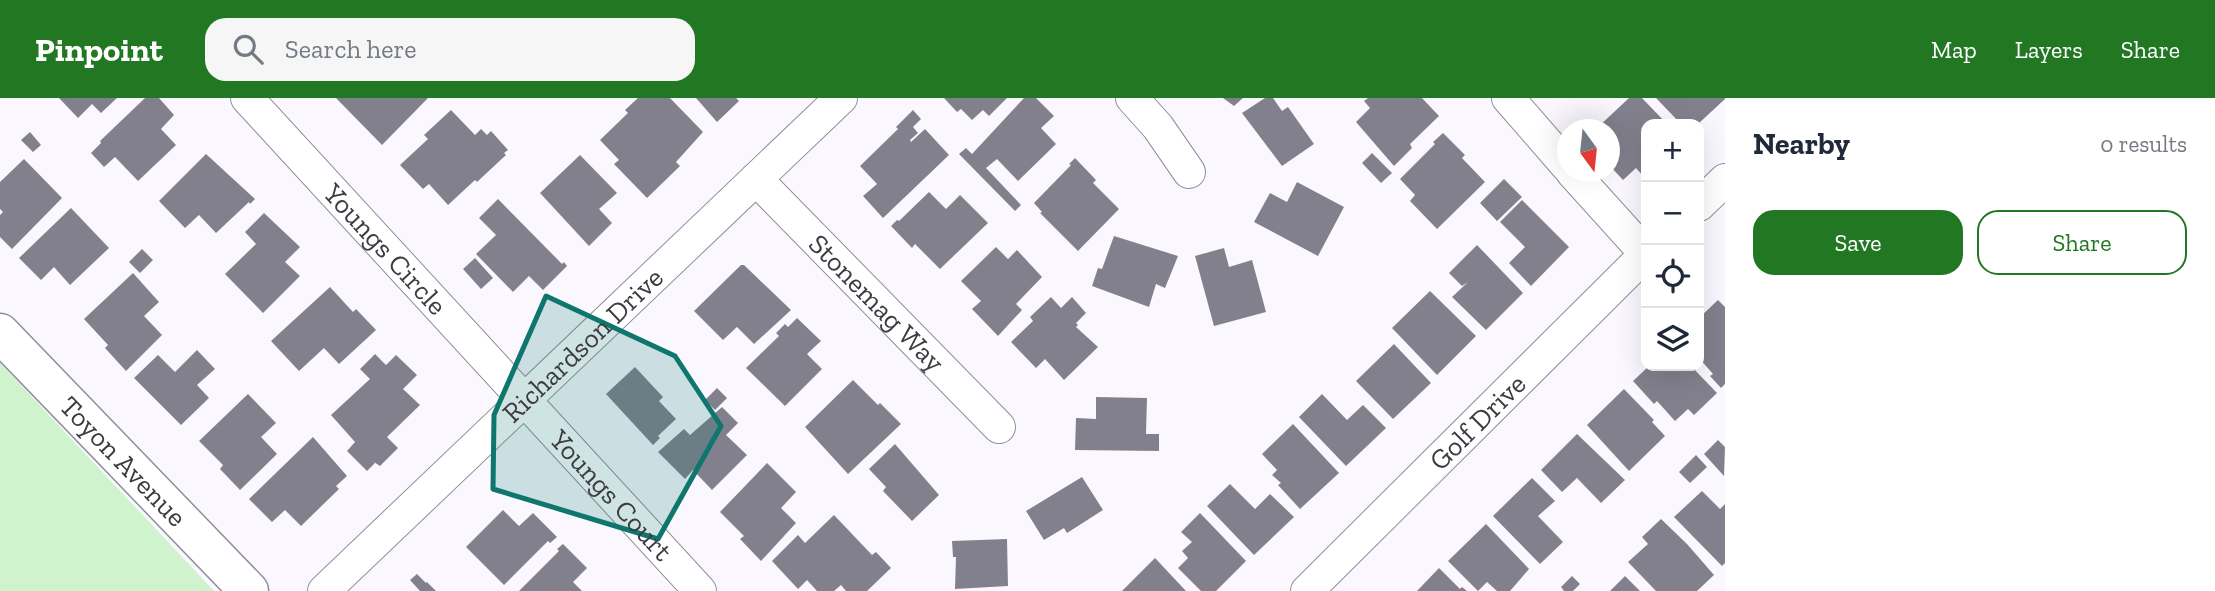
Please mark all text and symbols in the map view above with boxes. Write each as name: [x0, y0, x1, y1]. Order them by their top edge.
search box: [205, 18, 695, 81]
text: Pinpoint: [35, 30, 163, 69]
icon: search: [229, 30, 267, 68]
text: Search here: [285, 33, 417, 65]
text: Map: [1931, 35, 1977, 64]
text: Layers: [2015, 35, 2083, 64]
text: Share: [2121, 35, 2180, 64]
north arrow: [1557, 119, 1620, 182]
map controls: [1641, 119, 1704, 371]
button: +: [1641, 119, 1704, 182]
text: Nearby: [1753, 126, 1850, 162]
text: 0 results: [2100, 130, 2187, 158]
street label: Youngs Circle: [316, 176, 454, 322]
button: −: [1641, 182, 1704, 245]
button: Save: [1753, 210, 1963, 275]
button: Share: [1977, 210, 2187, 275]
street label: Stonemag Way: [802, 227, 952, 379]
button: locate: [1641, 245, 1704, 308]
street label: Richardson Drive: [496, 261, 670, 429]
button: layers: [1641, 308, 1704, 371]
street label: Golf Drive: [1423, 367, 1533, 477]
street label: Toyon Avenue: [53, 389, 194, 533]
street label: Youngs Court: [543, 422, 680, 568]

